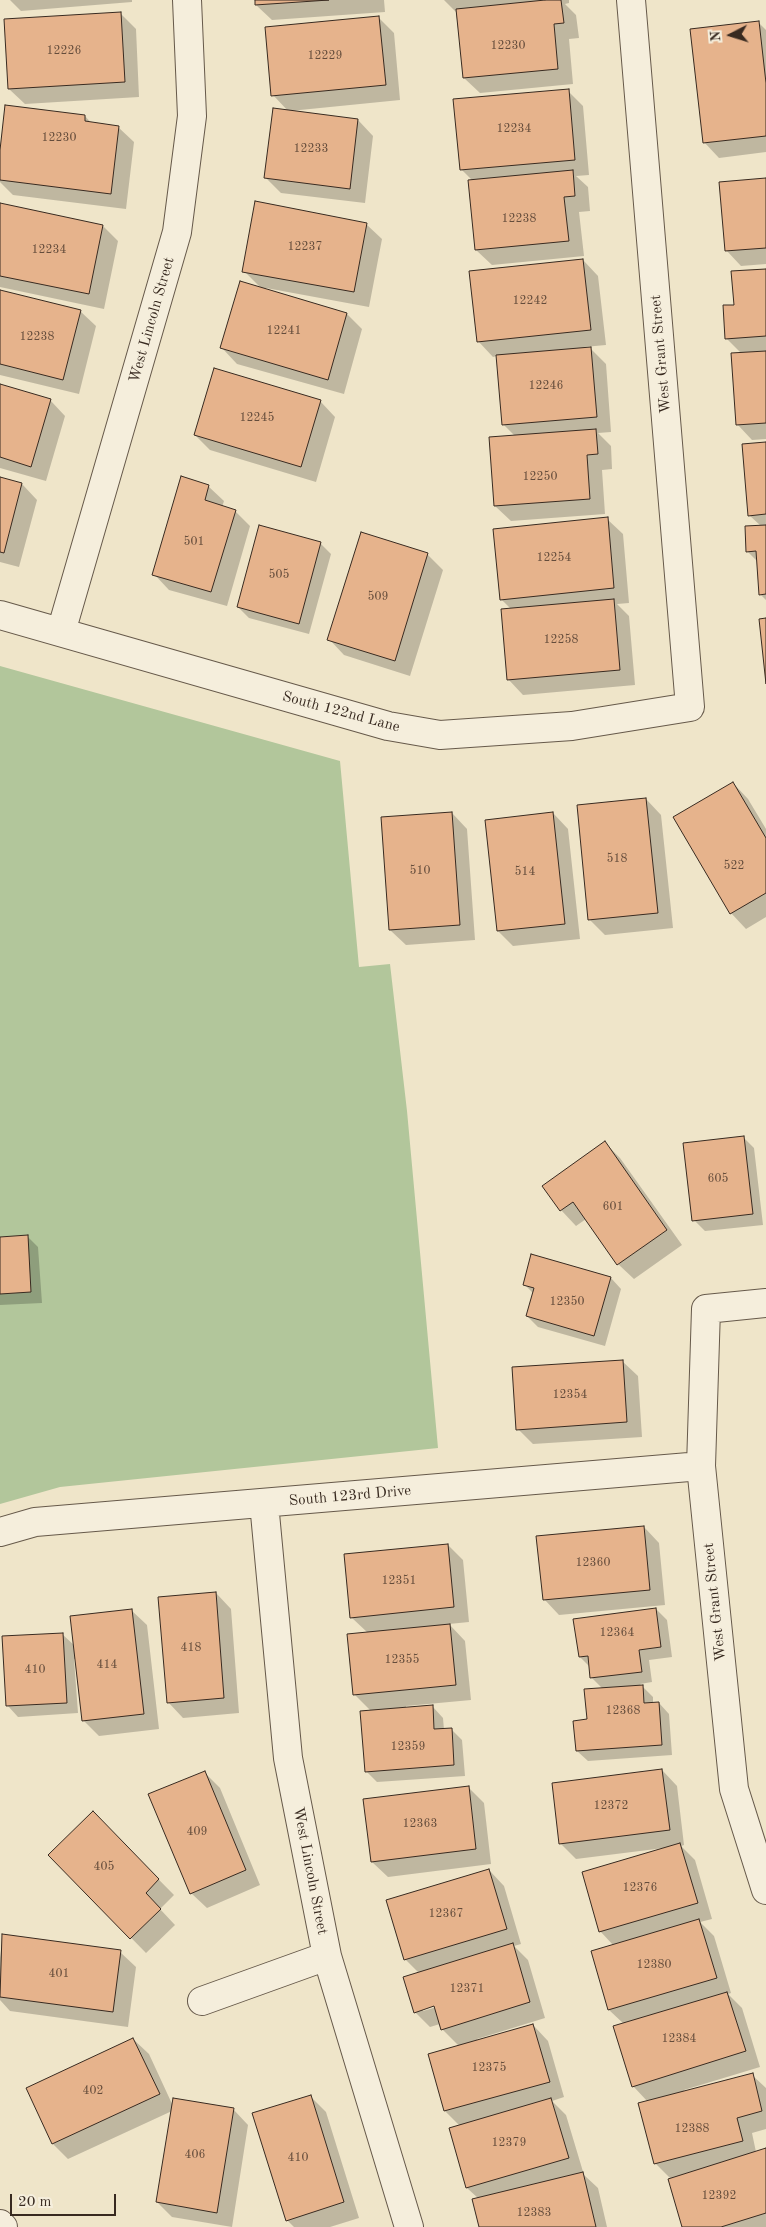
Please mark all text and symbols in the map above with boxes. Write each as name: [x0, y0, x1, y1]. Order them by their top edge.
north arrow: [706, 10, 756, 60]
text: N: [709, 30, 723, 42]
house number: 12230: [491, 39, 525, 53]
house number: 12226: [47, 44, 81, 58]
house number: 12229: [308, 49, 342, 63]
house number: 12234: [497, 122, 531, 136]
house number: 12230: [42, 131, 76, 145]
house number: 12233: [294, 142, 328, 156]
house number: 12238: [502, 212, 536, 226]
house number: 12237: [288, 240, 322, 254]
house number: 12234: [32, 243, 66, 257]
street label: West Lincoln Street: [125, 255, 179, 385]
house number: 12242: [513, 294, 547, 308]
street label: West Grant Street: [647, 294, 675, 414]
house number: 12241: [267, 324, 301, 338]
house number: 12238: [20, 330, 54, 344]
house number: 12246: [529, 379, 563, 393]
house number: 12245: [240, 411, 274, 425]
house number: 12250: [523, 470, 557, 484]
house number: 501: [184, 535, 204, 549]
house number: 12254: [537, 551, 571, 565]
house number: 505: [269, 568, 289, 582]
house number: 509: [368, 590, 388, 604]
house number: 12258: [544, 633, 578, 647]
street label: South 122nd Lane: [280, 688, 402, 736]
house number: 518: [607, 852, 627, 866]
house number: 522: [724, 859, 744, 873]
house number: 510: [410, 864, 430, 878]
house number: 514: [515, 865, 535, 879]
house number: 605: [708, 1172, 728, 1186]
house number: 601: [603, 1200, 623, 1214]
house number: 12350: [550, 1295, 584, 1309]
house number: 12354: [553, 1388, 587, 1402]
street label: South 123rd Drive: [288, 1482, 412, 1510]
street label: West Grant Street: [700, 1542, 730, 1662]
house number: 12360: [576, 1556, 610, 1570]
house number: 12351: [382, 1574, 416, 1588]
house number: 12364: [600, 1626, 634, 1640]
house number: 418: [181, 1641, 201, 1655]
house number: 12355: [385, 1653, 419, 1667]
house number: 414: [97, 1658, 117, 1672]
house number: 410: [25, 1663, 45, 1677]
house number: 12368: [606, 1704, 640, 1718]
house number: 12359: [391, 1740, 425, 1754]
house number: 12372: [594, 1799, 628, 1813]
street label: West Lincoln Street: [289, 1806, 331, 1936]
house number: 12363: [403, 1817, 437, 1831]
house number: 409: [187, 1825, 207, 1839]
house number: 405: [94, 1860, 114, 1874]
house number: 12376: [623, 1881, 657, 1895]
house number: 12367: [429, 1907, 463, 1921]
house number: 12380: [637, 1958, 671, 1972]
house number: 401: [49, 1967, 69, 1981]
house number: 12371: [450, 1982, 484, 1996]
house number: 12384: [662, 2032, 696, 2046]
house number: 12375: [472, 2061, 506, 2075]
house number: 402: [83, 2084, 103, 2098]
house number: 12388: [675, 2122, 709, 2136]
house number: 12379: [492, 2136, 526, 2150]
house number: 406: [185, 2148, 205, 2162]
house number: 410: [288, 2151, 308, 2165]
scale bar: [12, 2184, 119, 2216]
house number: 12392: [702, 2189, 736, 2203]
text: 20 m: [18, 2195, 52, 2210]
house number: 12383: [517, 2206, 551, 2220]

